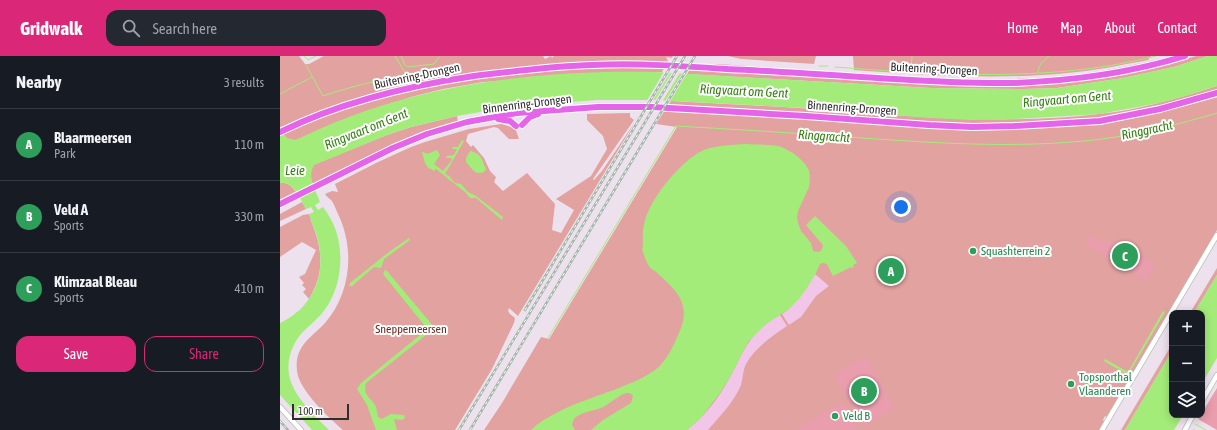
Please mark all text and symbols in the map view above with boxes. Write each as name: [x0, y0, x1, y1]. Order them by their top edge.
search box: [106, 10, 386, 46]
text: Gridwalk: [20, 17, 82, 39]
icon: search: [120, 17, 142, 39]
text: Search here: [152, 20, 217, 37]
text: Home: [1007, 20, 1038, 36]
text: Map: [1060, 20, 1083, 36]
text: About: [1105, 20, 1136, 36]
text: Contact: [1158, 20, 1197, 36]
street label: Buitenring-Drongen: [373, 60, 461, 92]
street label: Buitenring-Drongen: [890, 60, 978, 78]
text: Nearby: [16, 72, 62, 92]
text: 3 results: [224, 75, 264, 90]
water label: Ringvaart om Gent: [699, 81, 789, 101]
water label: Ringvaart om Gent: [1022, 88, 1112, 110]
street label: Binnenring-Drongen: [482, 92, 572, 116]
street label: Binnenring-Drongen: [807, 98, 897, 118]
water label: Ringvaart om Gent: [322, 105, 410, 153]
water label: Ringgracht: [1120, 117, 1174, 143]
water label: Ringgracht: [797, 127, 851, 145]
text: Blaarmeersen: [54, 129, 132, 146]
text: A: [26, 137, 32, 152]
text: 110 m: [235, 137, 264, 152]
text: Park: [54, 146, 76, 161]
water label: Leie: [285, 163, 305, 178]
your location: [891, 197, 911, 217]
text: Veld A: [54, 201, 88, 218]
text: B: [26, 209, 32, 224]
text: 330 m: [235, 209, 264, 224]
text: Sports: [54, 218, 84, 233]
pin: C: [1112, 241, 1138, 271]
place label: Squashterrein 2: [981, 244, 1050, 258]
marker: Squashterrein 2: [968, 246, 978, 256]
pin: A: [878, 256, 904, 286]
text: Klimzaal Bleau: [54, 273, 137, 290]
text: C: [26, 281, 32, 296]
text: 410 m: [235, 281, 264, 296]
text: Sports: [54, 290, 84, 305]
map controls: [1169, 310, 1205, 418]
button: +: [1169, 310, 1205, 346]
park label: Sneppemeersen: [375, 322, 447, 336]
button: Save: [16, 336, 136, 372]
button: Share: [144, 336, 264, 372]
button: −: [1169, 346, 1205, 382]
place label: Topsporthal Vlaanderen: [1079, 370, 1133, 398]
pin: B: [851, 376, 877, 406]
marker: Topsporthal Vlaanderen: [1066, 379, 1076, 389]
button: layers: [1169, 382, 1205, 418]
scale bar: [292, 402, 349, 421]
text: 100 m: [298, 405, 323, 417]
place label: Veld B: [843, 409, 870, 423]
marker: Veld B: [830, 411, 840, 421]

